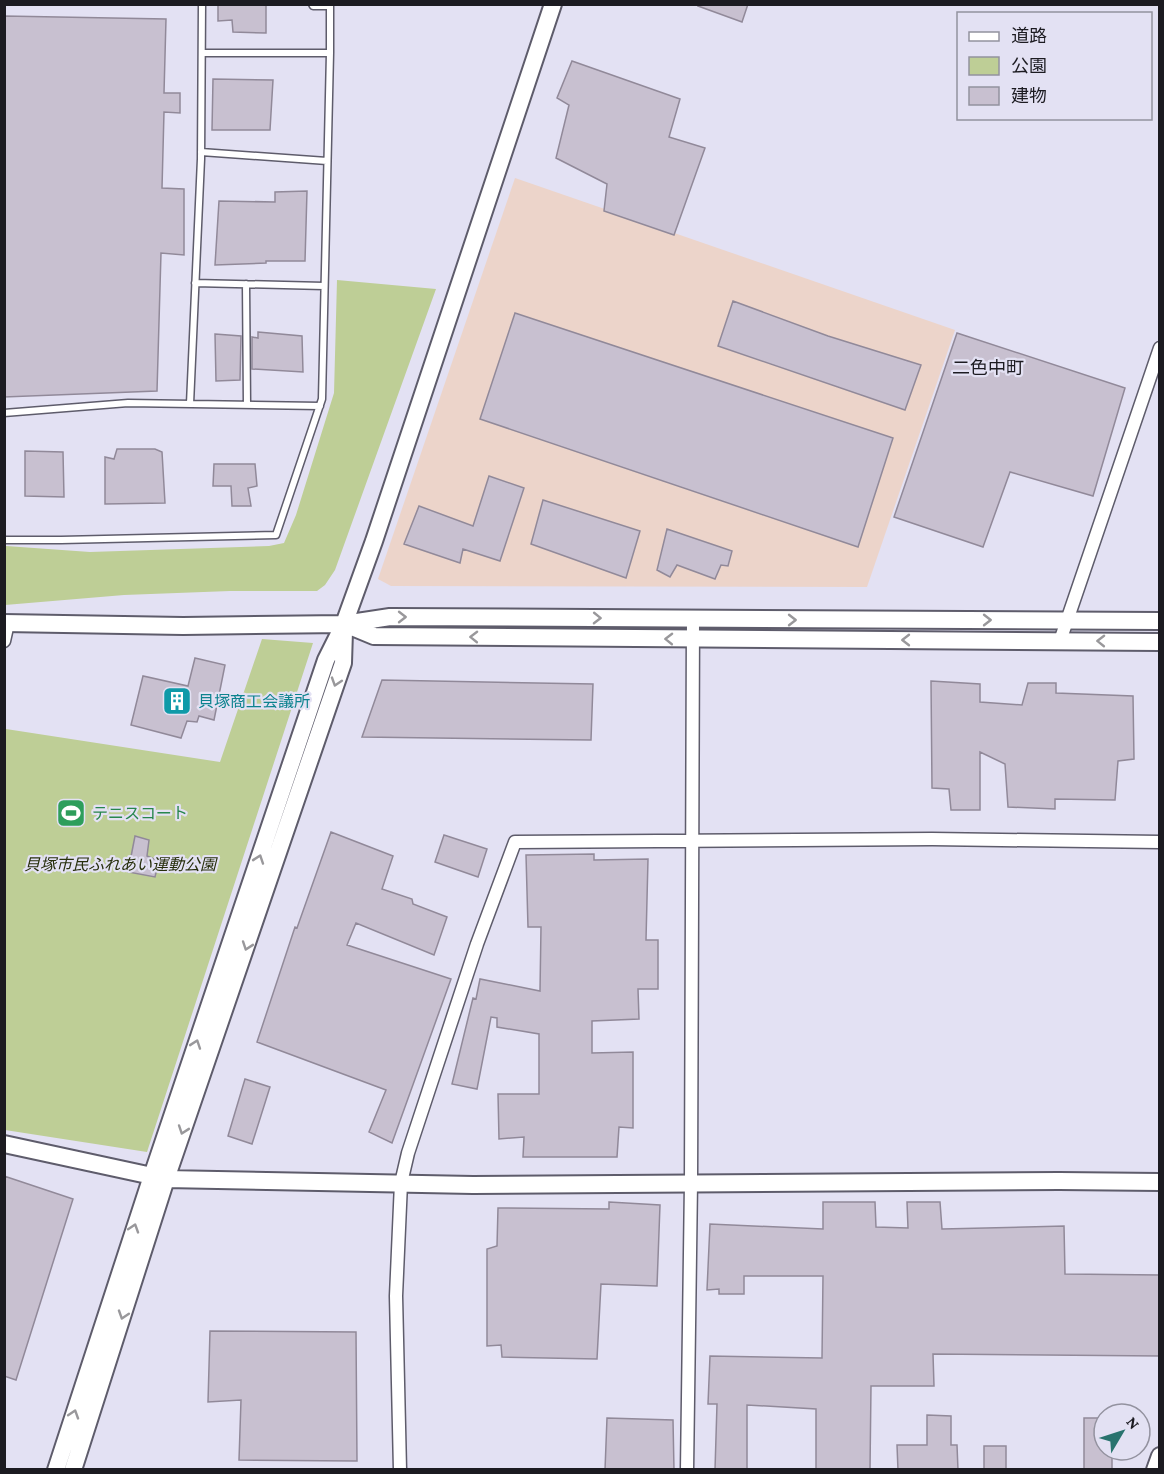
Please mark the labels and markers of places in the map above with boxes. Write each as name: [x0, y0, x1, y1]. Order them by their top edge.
building icon: 貝塚商工会議所: [161, 685, 193, 717]
place label: 貝塚商工会議所: [198, 693, 310, 710]
sports icon: テニスコート: [55, 797, 87, 829]
place label: テニスコート: [92, 805, 188, 822]

